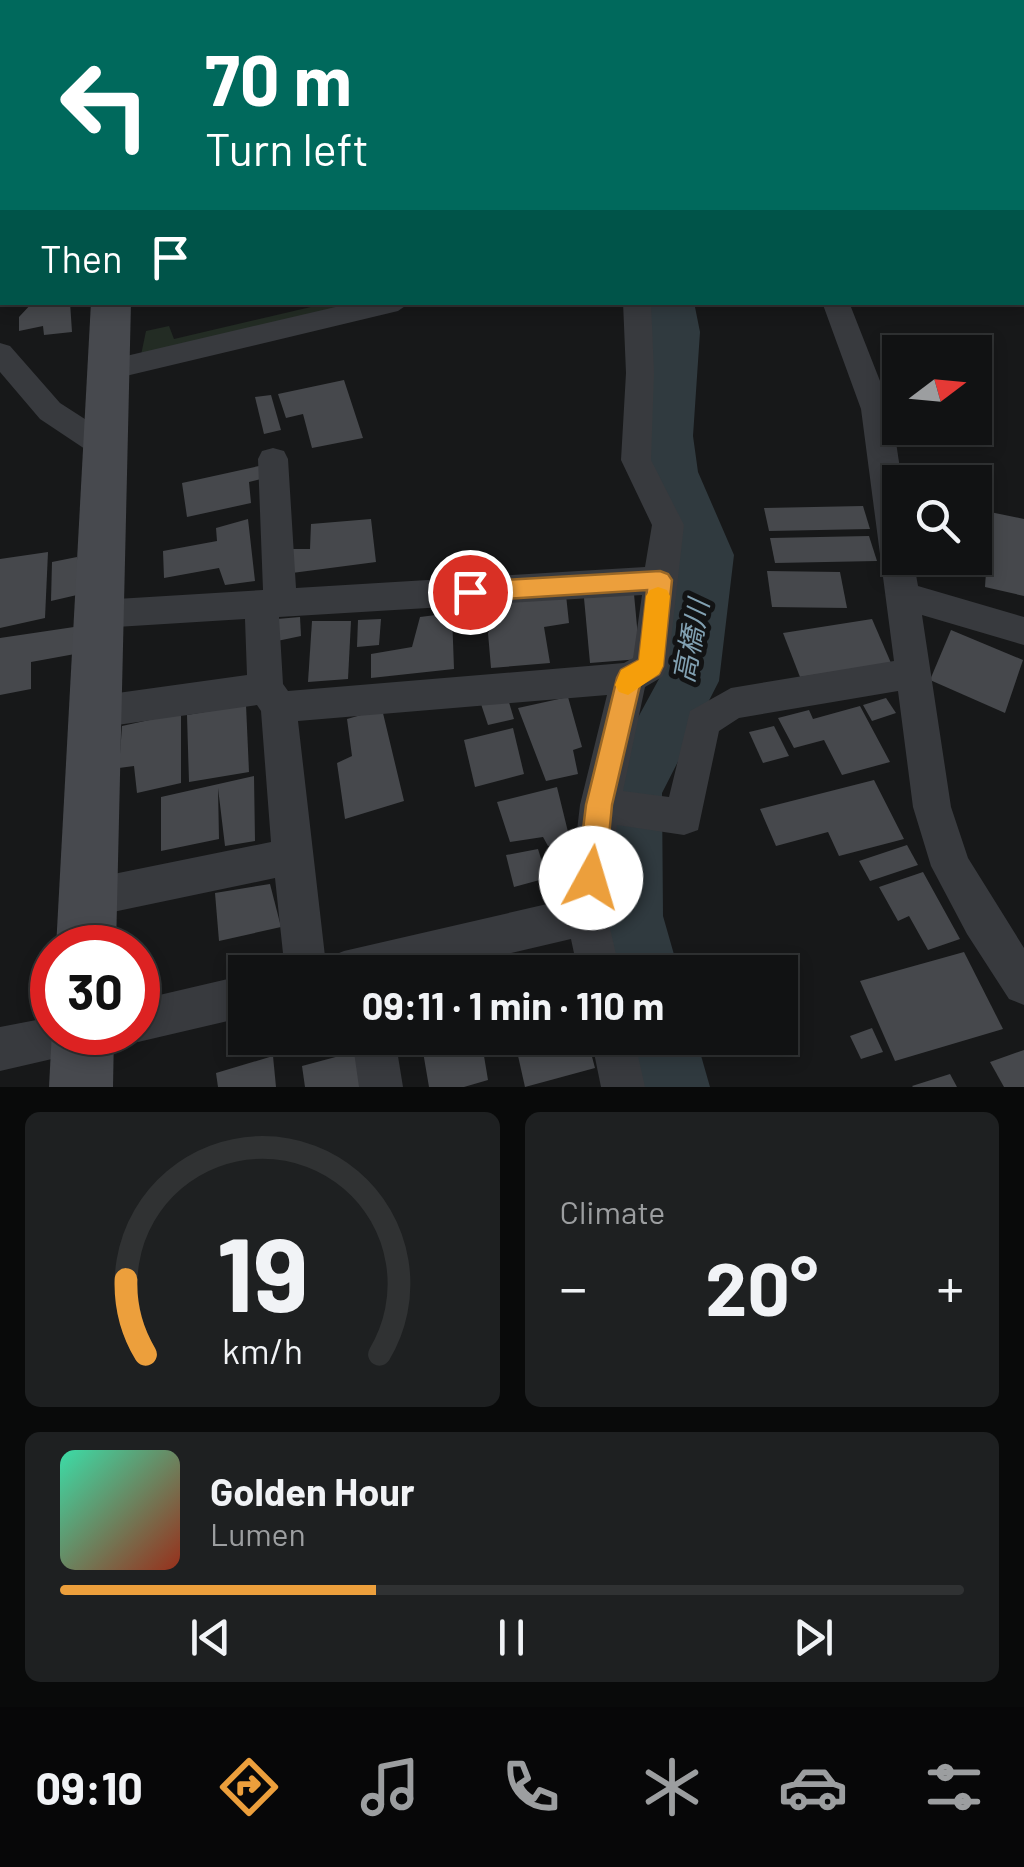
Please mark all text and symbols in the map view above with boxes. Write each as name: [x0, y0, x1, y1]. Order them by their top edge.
text: 70 m: [205, 36, 352, 120]
icon: left: [40, 40, 170, 170]
text: Turn left: [205, 121, 369, 175]
icon: arrive: [143, 230, 198, 285]
text: Then: [40, 235, 123, 281]
north arrow: [882, 335, 992, 445]
map controls: [882, 335, 992, 575]
button: search: [882, 465, 992, 575]
pin: [428, 550, 513, 635]
icon: arrive: [443, 565, 498, 620]
water label: 高橋川: [665, 593, 715, 685]
position arrow: [539, 826, 643, 930]
speed limit sign: 30: [30, 925, 160, 1055]
text: 09:11 · 1 min · 110 m: [362, 982, 664, 1028]
text: Climate: [560, 1192, 665, 1230]
text: 19: [216, 1208, 308, 1333]
text: 20°: [705, 1241, 818, 1331]
text: −: [560, 1253, 587, 1319]
text: +: [936, 1253, 964, 1319]
text: km/h: [222, 1328, 303, 1371]
text: Golden Hour: [210, 1468, 415, 1514]
text: Lumen: [210, 1514, 306, 1552]
icon: previous: [183, 1610, 238, 1665]
icon: pause: [484, 1610, 539, 1665]
icon: next: [786, 1610, 841, 1665]
icon: directions: [214, 1752, 284, 1822]
icon: music: [355, 1752, 425, 1822]
icon: phone: [496, 1752, 566, 1822]
icon: climate: [637, 1752, 707, 1822]
icon: car: [778, 1752, 848, 1822]
icon: filters: [919, 1752, 989, 1822]
text: 09:10: [35, 1760, 143, 1814]

